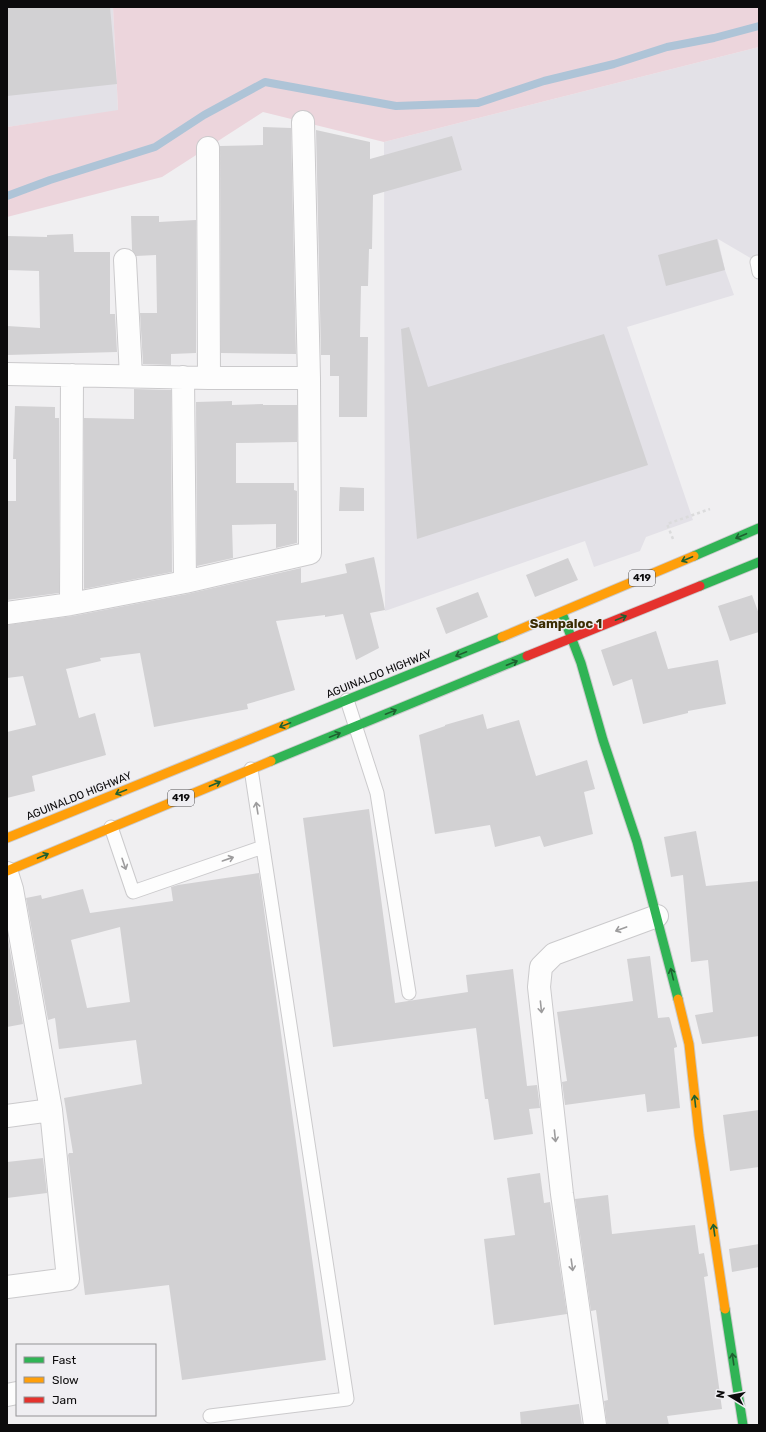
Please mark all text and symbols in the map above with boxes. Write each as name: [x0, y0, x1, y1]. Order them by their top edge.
one-way arrow: [735, 533, 747, 540]
one-way arrow: [681, 556, 693, 563]
road number: 419: [629, 570, 655, 586]
one-way arrow: [615, 613, 627, 621]
district label: Sampaloc 1: [530, 616, 602, 631]
street label: AGUINALDO HIGHWAY: [324, 647, 434, 701]
one-way arrow: [456, 650, 468, 658]
one-way arrow: [505, 658, 517, 666]
one-way arrow: [385, 707, 397, 715]
one-way arrow: [279, 722, 291, 730]
one-way arrow: [328, 730, 340, 738]
street label: AGUINALDO HIGHWAY: [24, 769, 134, 823]
one-way arrow: [208, 780, 220, 788]
one-way arrow: [115, 788, 127, 796]
road number: 419: [168, 790, 194, 806]
one-way arrow: [253, 802, 261, 815]
one-way arrow: [36, 851, 48, 859]
one-way arrow: [222, 855, 235, 862]
one-way arrow: [120, 858, 128, 870]
one-way arrow: [614, 926, 627, 933]
one-way arrow: [668, 968, 675, 981]
one-way arrow: [538, 1000, 545, 1013]
one-way arrow: [692, 1095, 699, 1108]
one-way arrow: [551, 1129, 559, 1142]
one-way arrow: [710, 1224, 718, 1237]
one-way arrow: [568, 1258, 576, 1271]
legend: [16, 1344, 156, 1416]
text: Fast: [52, 1353, 76, 1367]
one-way arrow: [729, 1353, 737, 1366]
text: Slow: [52, 1373, 79, 1387]
north arrow: [710, 1376, 750, 1416]
text: N: [714, 1389, 728, 1399]
text: Jam: [52, 1393, 77, 1407]

